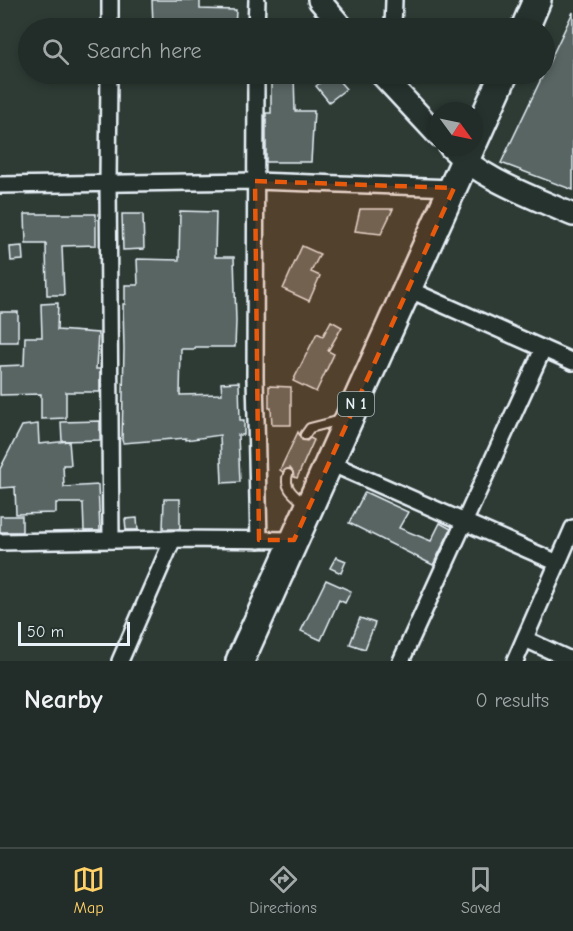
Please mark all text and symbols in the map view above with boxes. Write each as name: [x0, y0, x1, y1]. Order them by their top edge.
search box: [18, 18, 555, 84]
icon: search: [39, 35, 72, 68]
text: Search here: [87, 38, 202, 64]
north arrow: [429, 102, 483, 156]
road number: N 1: [338, 392, 374, 416]
scale bar: [18, 619, 130, 646]
text: 50 m: [27, 623, 64, 641]
text: Nearby: [24, 685, 103, 715]
text: 0 results: [476, 689, 549, 712]
tab: Map: [72, 863, 105, 917]
tab: Directions: [249, 863, 317, 917]
tab: Saved: [461, 863, 501, 917]

